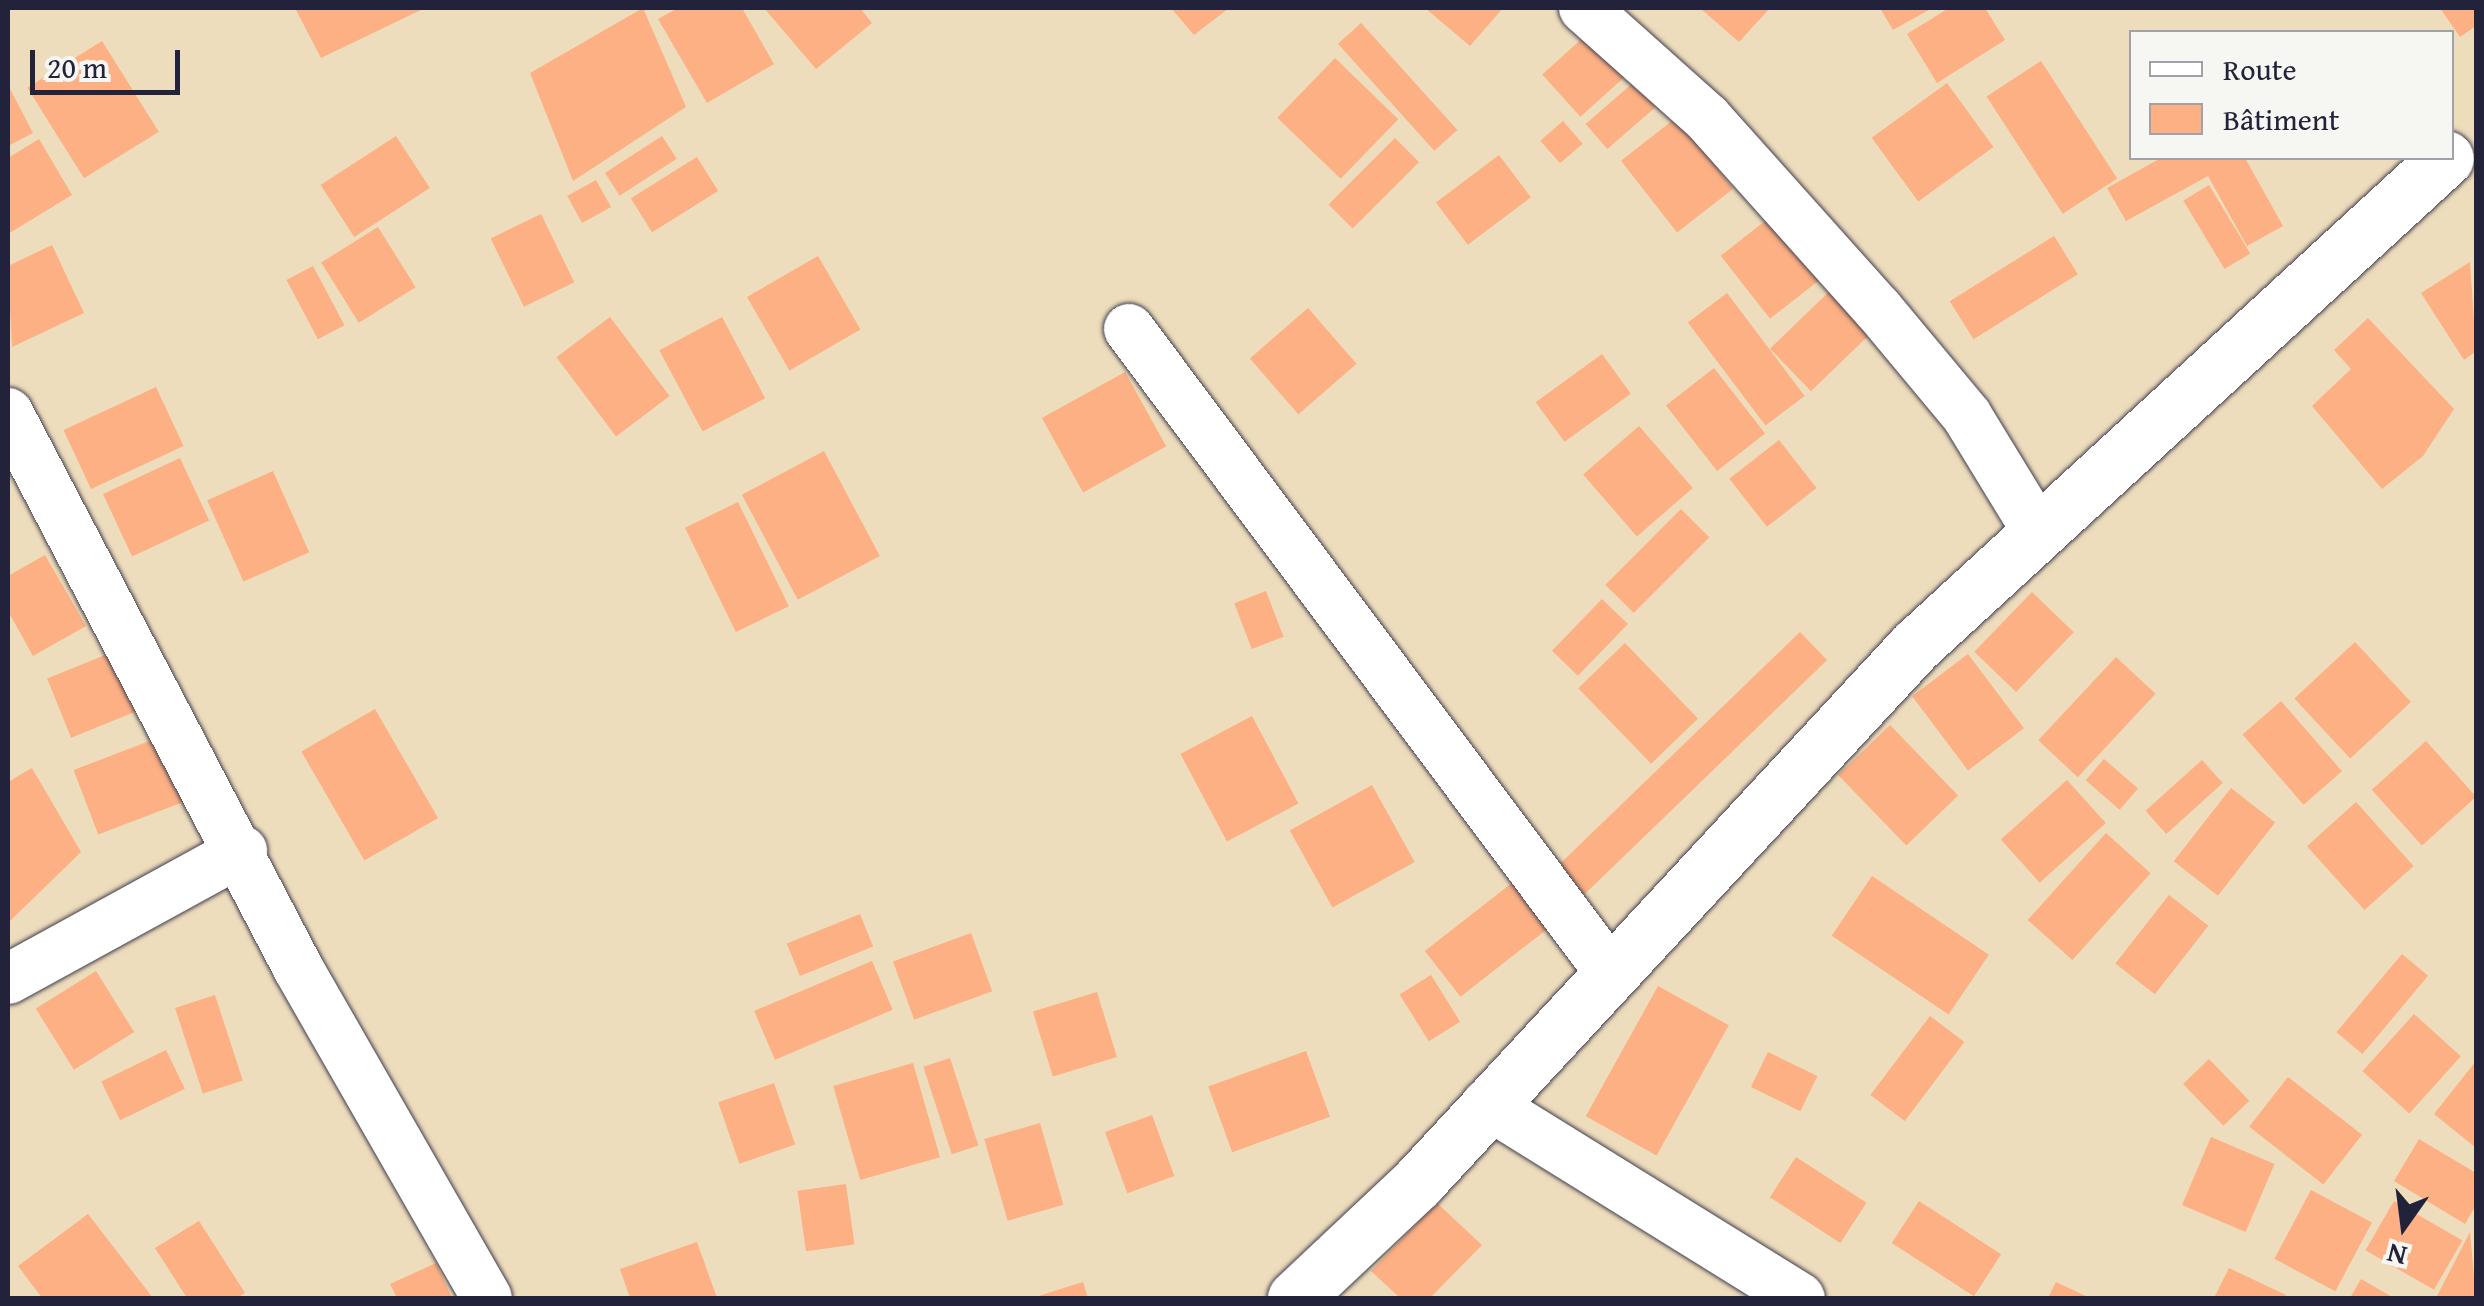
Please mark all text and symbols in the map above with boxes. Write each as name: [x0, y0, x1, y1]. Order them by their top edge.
scale bar: [35, 30, 185, 92]
legend: [2129, 30, 2454, 160]
text: 20 m: [47, 45, 107, 89]
text: Route: [2223, 47, 2296, 91]
text: Bâtiment: [2223, 97, 2339, 141]
north arrow: [2354, 1176, 2454, 1276]
text: N: [2383, 1233, 2411, 1278]

